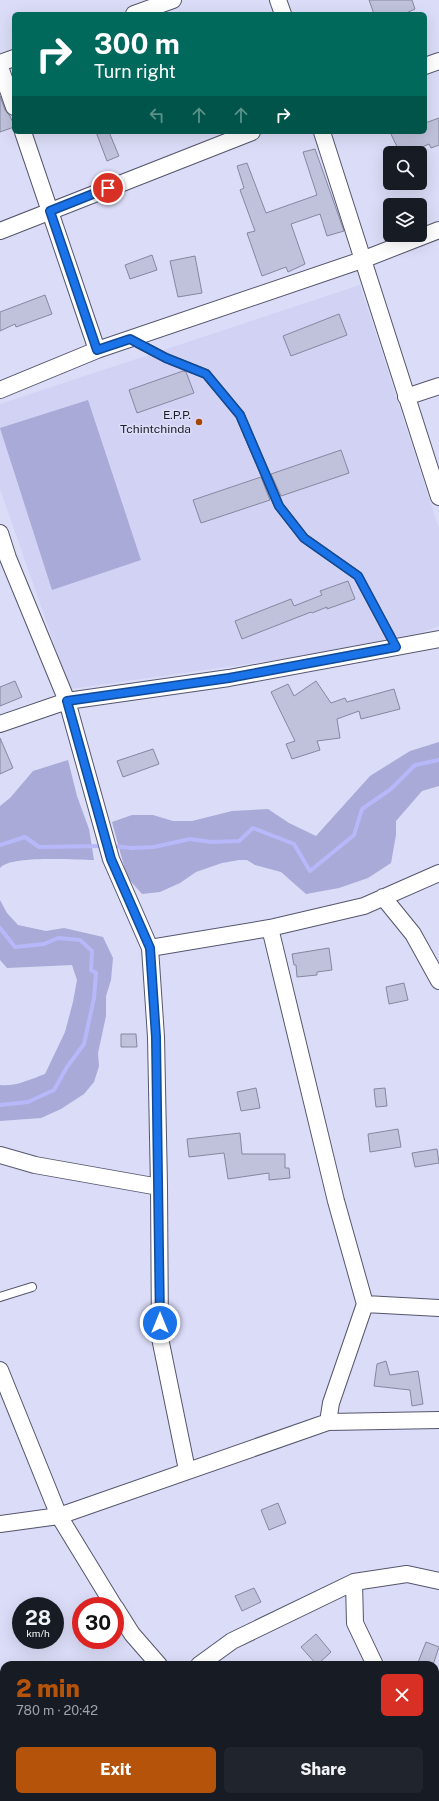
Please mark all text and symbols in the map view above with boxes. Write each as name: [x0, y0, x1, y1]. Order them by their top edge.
text: 300 m: [94, 27, 180, 60]
icon: right: [28, 28, 80, 80]
text: Turn right: [94, 61, 176, 82]
icon: left: [146, 104, 168, 126]
icon: ahead: [188, 104, 210, 126]
icon: ahead: [230, 104, 252, 126]
icon: right: [272, 104, 294, 126]
map controls: [383, 146, 427, 242]
button: search: [383, 146, 427, 190]
pin: [91, 171, 125, 205]
icon: arrive: [97, 177, 119, 199]
button: layers: [383, 198, 427, 242]
place label: E.P.P. Tchintchinda: [120, 408, 191, 436]
marker: E.P.P. Tchintchinda: [194, 417, 204, 427]
position arrow: [139, 1302, 181, 1344]
speed limit sign: 30: [72, 1597, 124, 1649]
text: 28: [25, 1606, 51, 1630]
text: km/h: [26, 1627, 50, 1639]
text: 2 min: [16, 1674, 80, 1702]
button: close: [381, 1674, 423, 1716]
text: 780 m · 20:42: [16, 1703, 98, 1718]
button: Exit: [16, 1747, 216, 1793]
button: Share: [224, 1747, 423, 1793]

